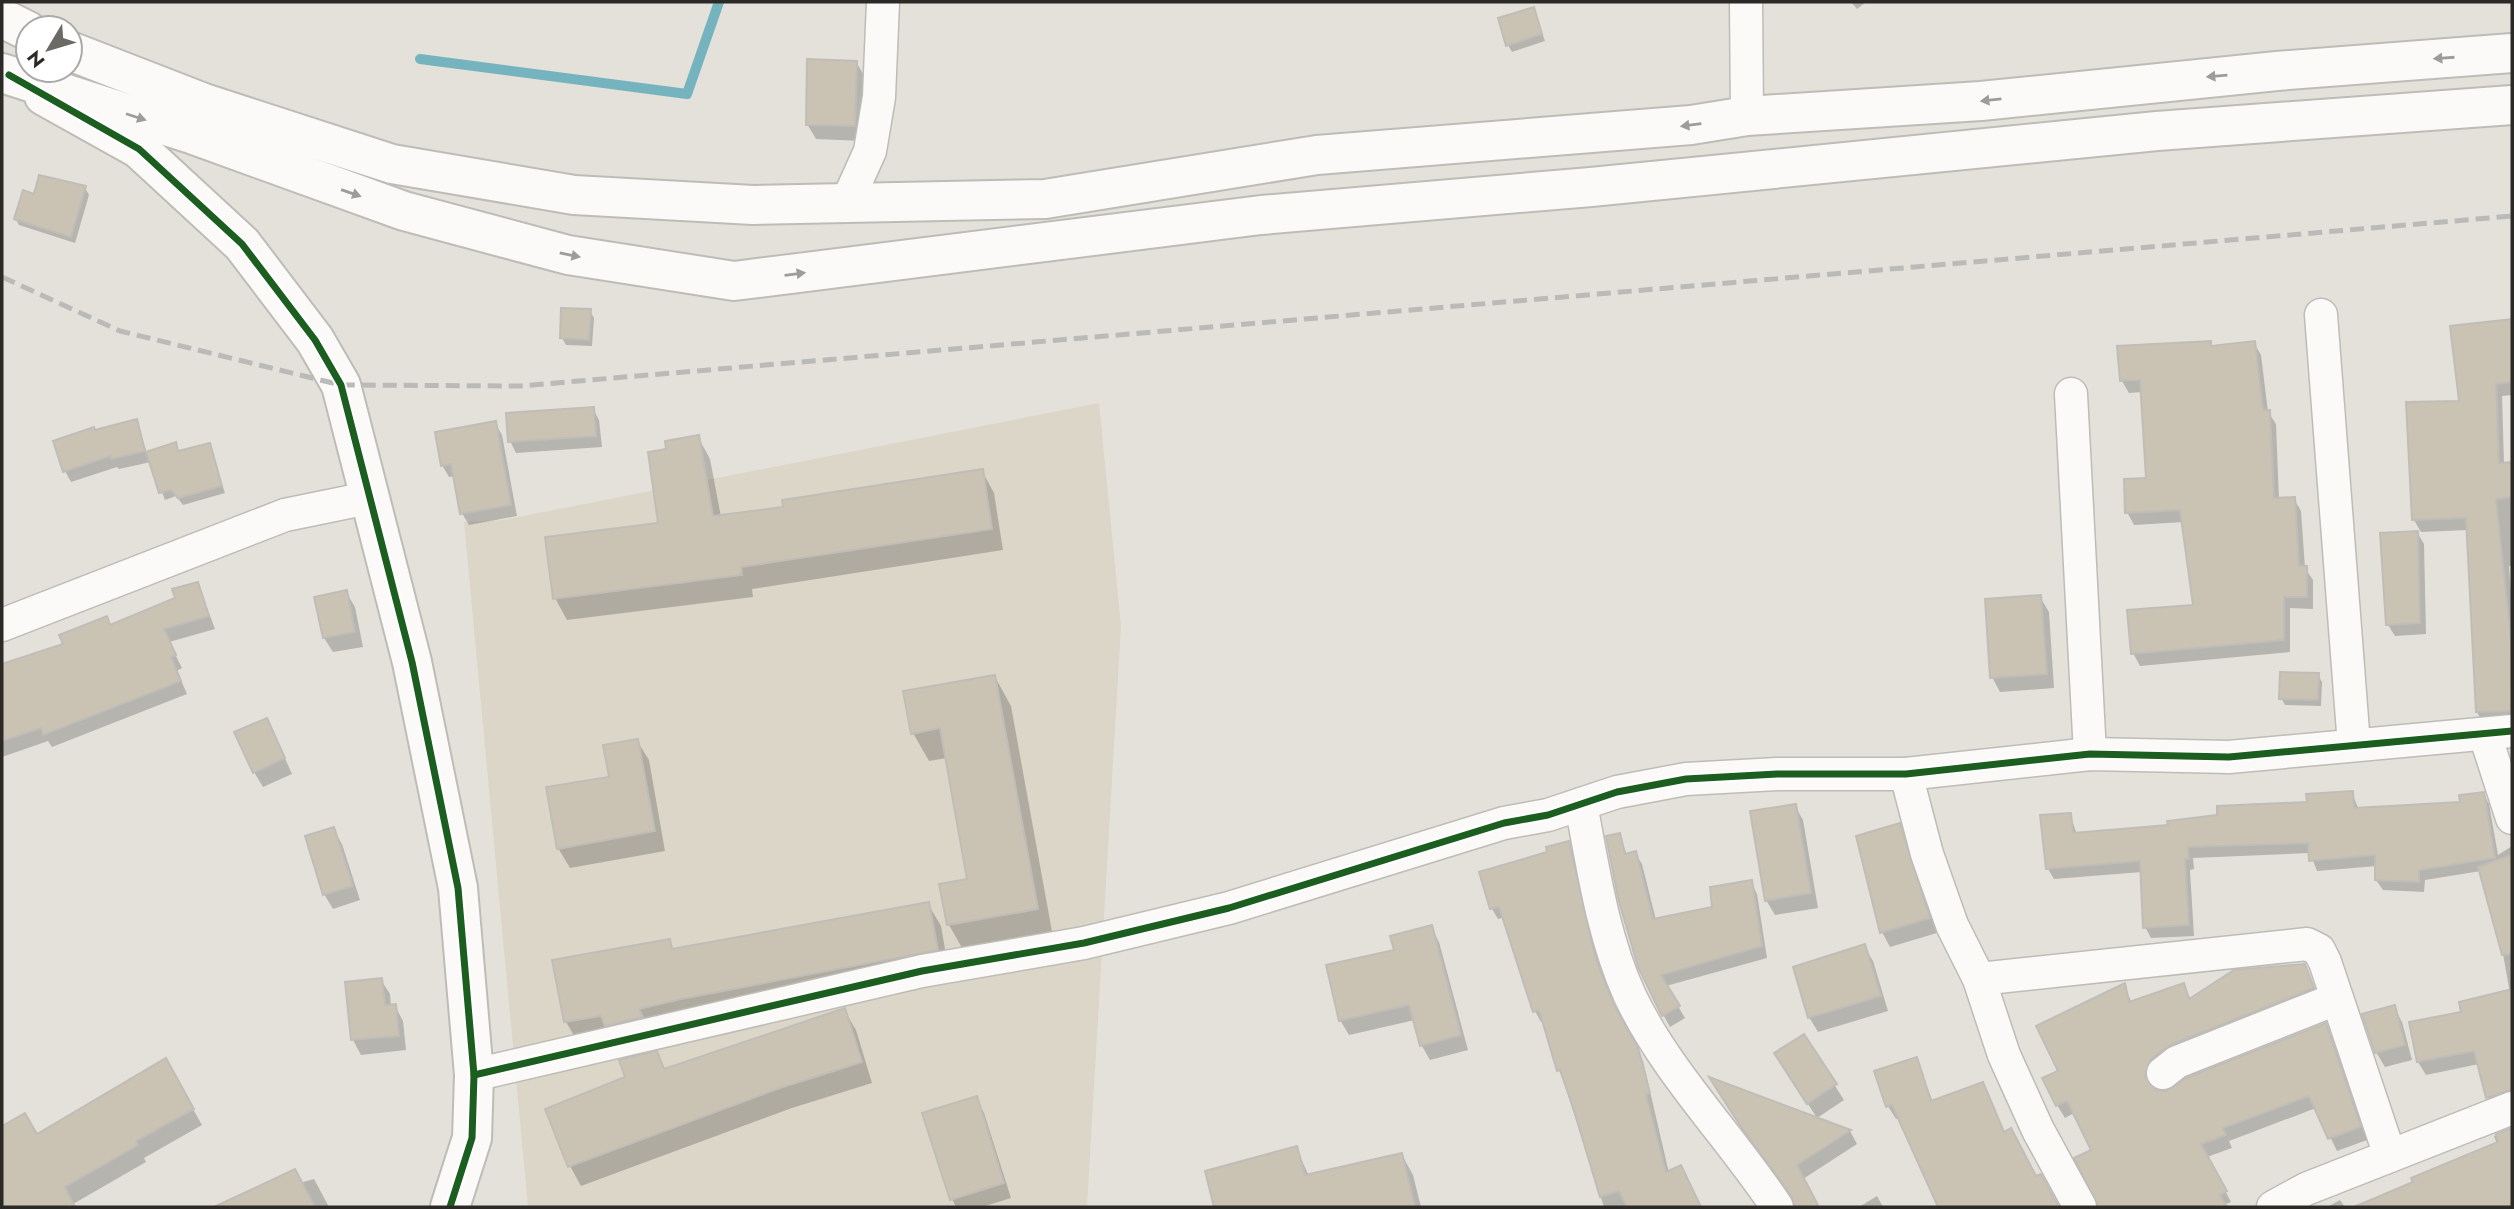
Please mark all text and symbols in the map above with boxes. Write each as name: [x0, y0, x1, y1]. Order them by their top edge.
north arrow: [14, 14, 84, 84]
text: N: [21, 45, 51, 73]
one-way arrow: [2433, 53, 2455, 64]
one-way arrow: [2206, 71, 2228, 82]
one-way arrow: [1980, 94, 2002, 105]
one-way arrow: [126, 112, 147, 122]
one-way arrow: [1680, 119, 1702, 130]
one-way arrow: [340, 188, 361, 199]
one-way arrow: [559, 249, 581, 260]
one-way arrow: [784, 268, 806, 279]

